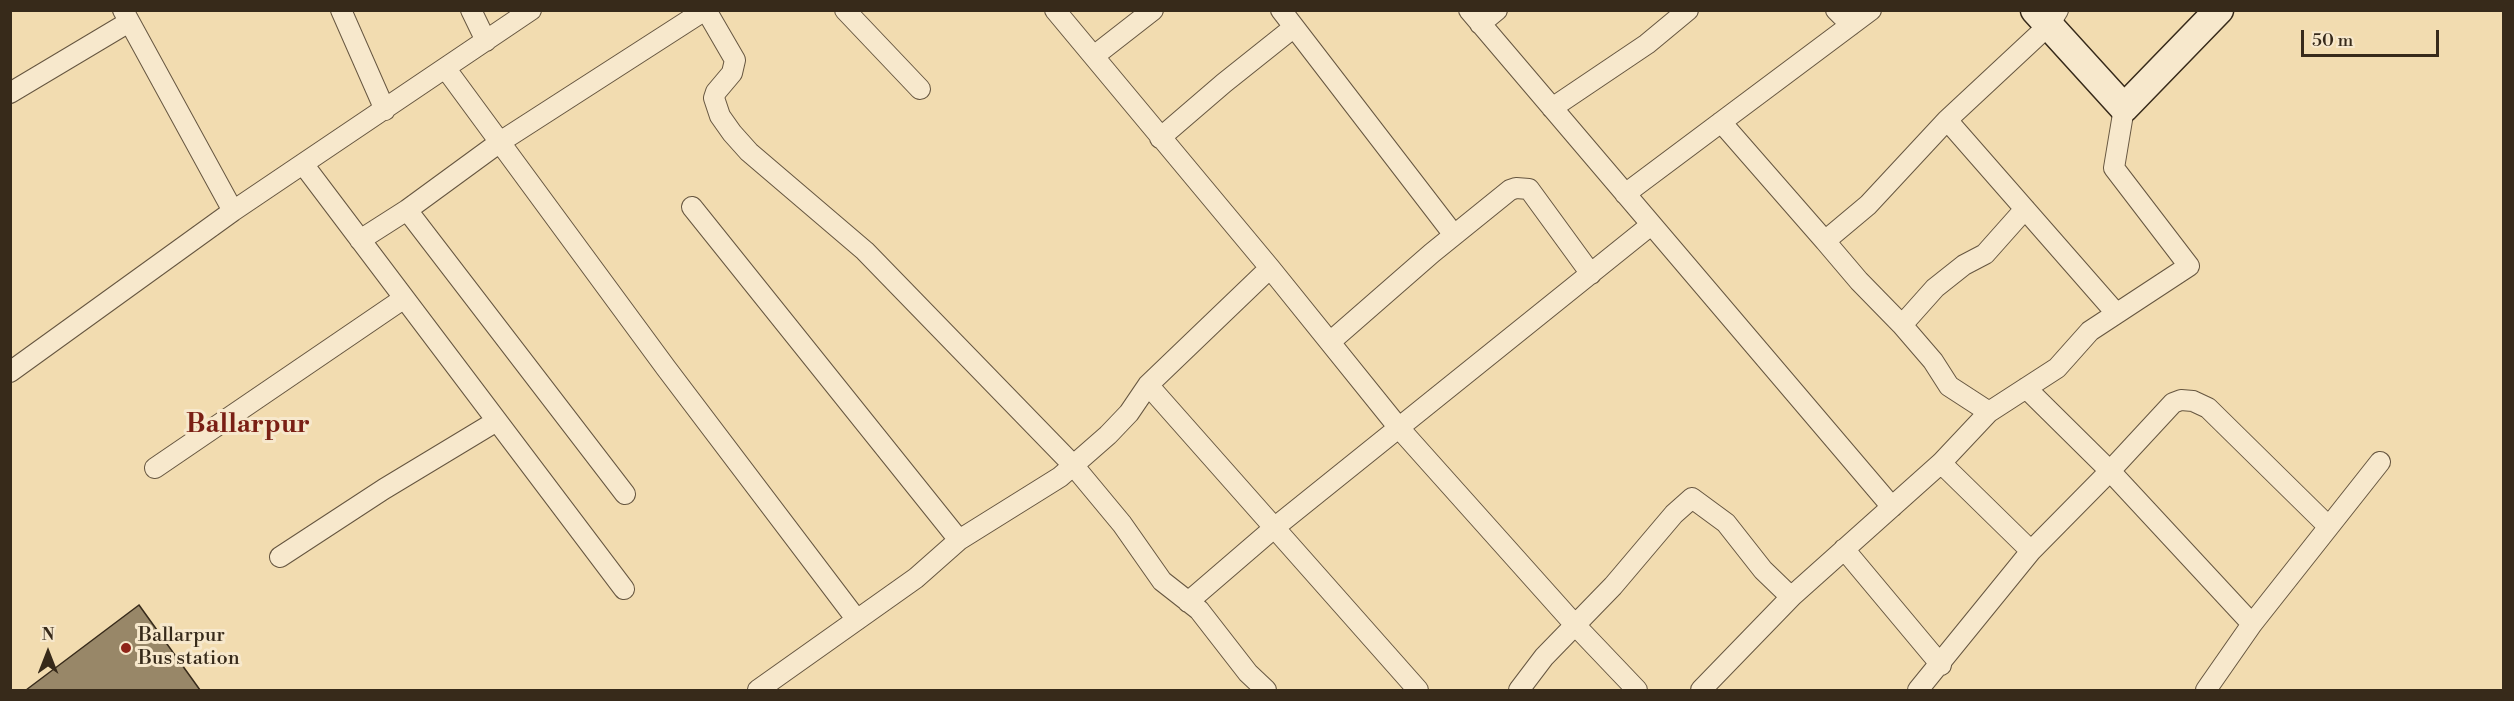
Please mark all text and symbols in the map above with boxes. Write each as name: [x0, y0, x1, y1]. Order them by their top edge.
scale bar: [2304, 18, 2442, 56]
text: 50 m: [2312, 29, 2353, 52]
district label: Ballarpur: [186, 410, 310, 442]
north arrow: [18, 623, 78, 683]
place label: Ballarpur Bus station: [138, 624, 240, 671]
text: N: [42, 625, 54, 645]
marker: Ballarpur Bus station: [119, 641, 133, 655]

